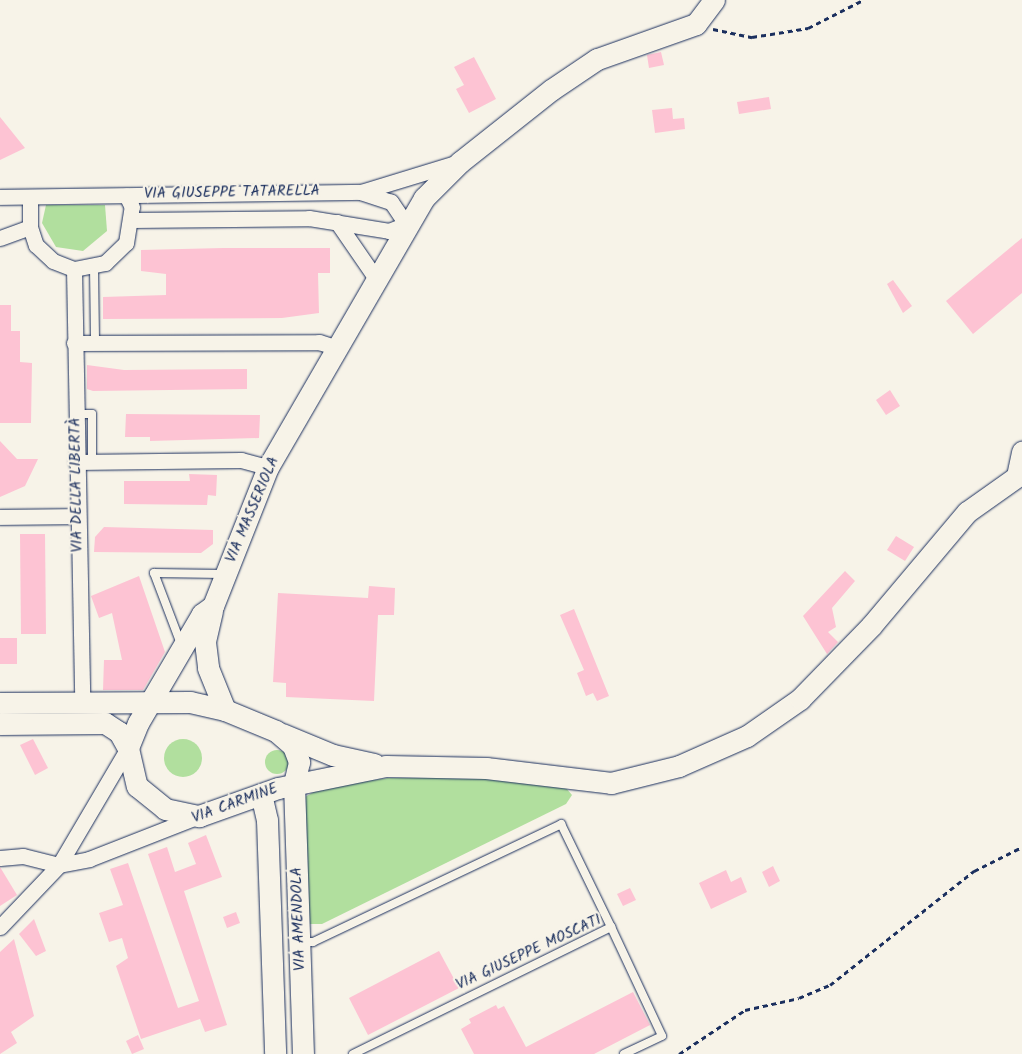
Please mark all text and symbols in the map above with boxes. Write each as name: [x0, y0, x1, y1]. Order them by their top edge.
street label: VIA GIUSEPPE TATARELLA: [144, 182, 320, 204]
street label: VIA DELLA LIBERTÀ: [67, 417, 87, 553]
street label: VIA MASSERIOLA: [223, 454, 283, 566]
street label: VIA CARMINE: [190, 780, 280, 828]
street label: VIA AMENDOLA: [288, 867, 310, 971]
street label: VIA GIUSEPPE MOSCATI: [454, 911, 604, 995]

